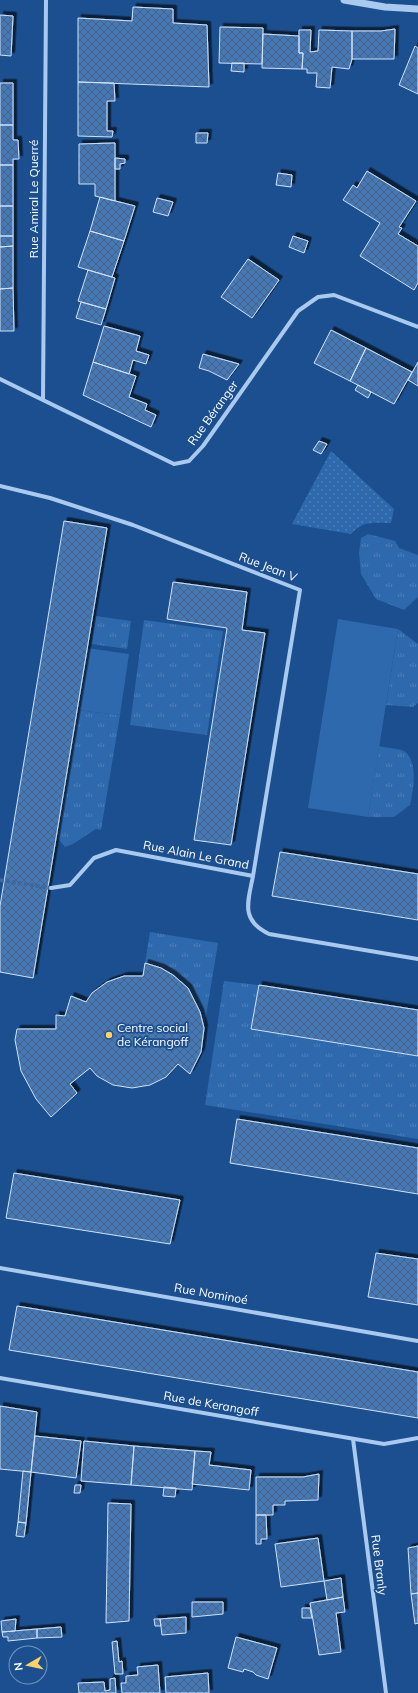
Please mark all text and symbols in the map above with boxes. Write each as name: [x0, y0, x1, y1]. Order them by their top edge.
street label: Rue Amiral Le Querré: [26, 140, 41, 258]
street label: Rue Béranger: [184, 377, 241, 448]
street label: Rue Jean V: [237, 549, 300, 585]
street label: Rue Alain Le Grand: [142, 837, 250, 872]
place label: Centre social de Kérangoff: [117, 1020, 189, 1049]
marker: Centre social de Kérangoff: [104, 1030, 114, 1040]
street label: Rue Nominoé: [173, 1280, 249, 1307]
street label: Rue de Kerangoff: [162, 1388, 261, 1419]
street label: Rue Branly: [368, 1534, 391, 1597]
north arrow: [8, 1645, 48, 1685]
text: N: [11, 1661, 26, 1672]

